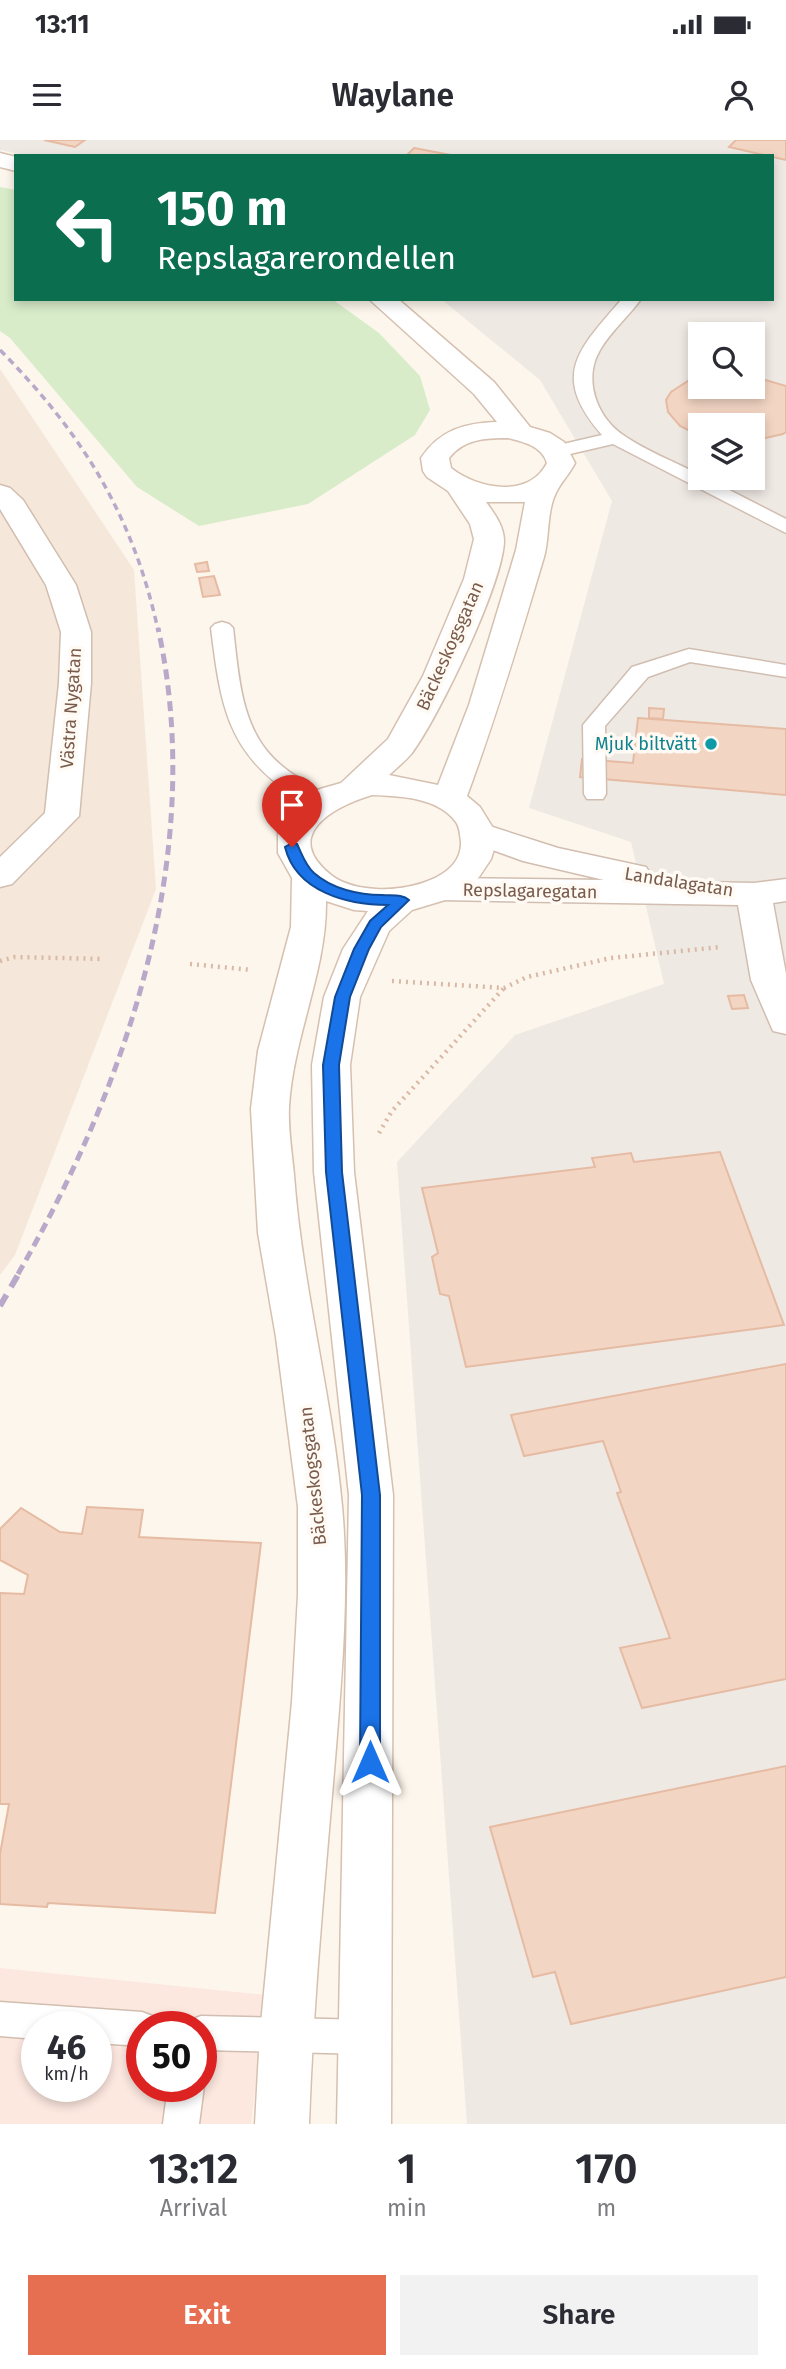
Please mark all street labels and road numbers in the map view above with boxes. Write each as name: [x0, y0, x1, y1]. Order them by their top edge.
street label: Bäckeskogsgatan: [412, 578, 488, 714]
street label: Västra Nygatan: [56, 647, 86, 769]
street label: Landalagatan: [623, 863, 735, 901]
street label: Repslagaregatan: [462, 879, 598, 903]
street label: Bäckeskogsgatan: [295, 1406, 331, 1546]

